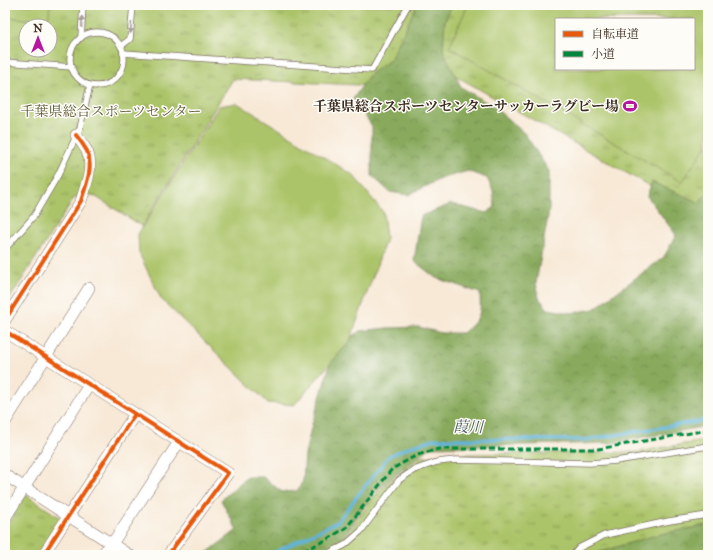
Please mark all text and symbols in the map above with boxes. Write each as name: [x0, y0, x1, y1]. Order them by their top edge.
one-way arrow: [79, 16, 86, 28]
north arrow: [18, 18, 58, 58]
legend: [555, 18, 695, 70]
one-way arrow: [127, 21, 134, 34]
text: N: [33, 22, 43, 35]
text: 自転車道: [591, 27, 639, 41]
text: 小道: [591, 47, 615, 61]
place label: 千葉県総合スポーツセンターサッカーラグビー場: [313, 98, 619, 115]
sports icon: 千葉県総合スポーツセンターサッカーラグビー場: [622, 98, 638, 114]
park label: 千葉県総合スポーツセンター: [21, 103, 201, 120]
water label: 葭川: [453, 418, 485, 436]

